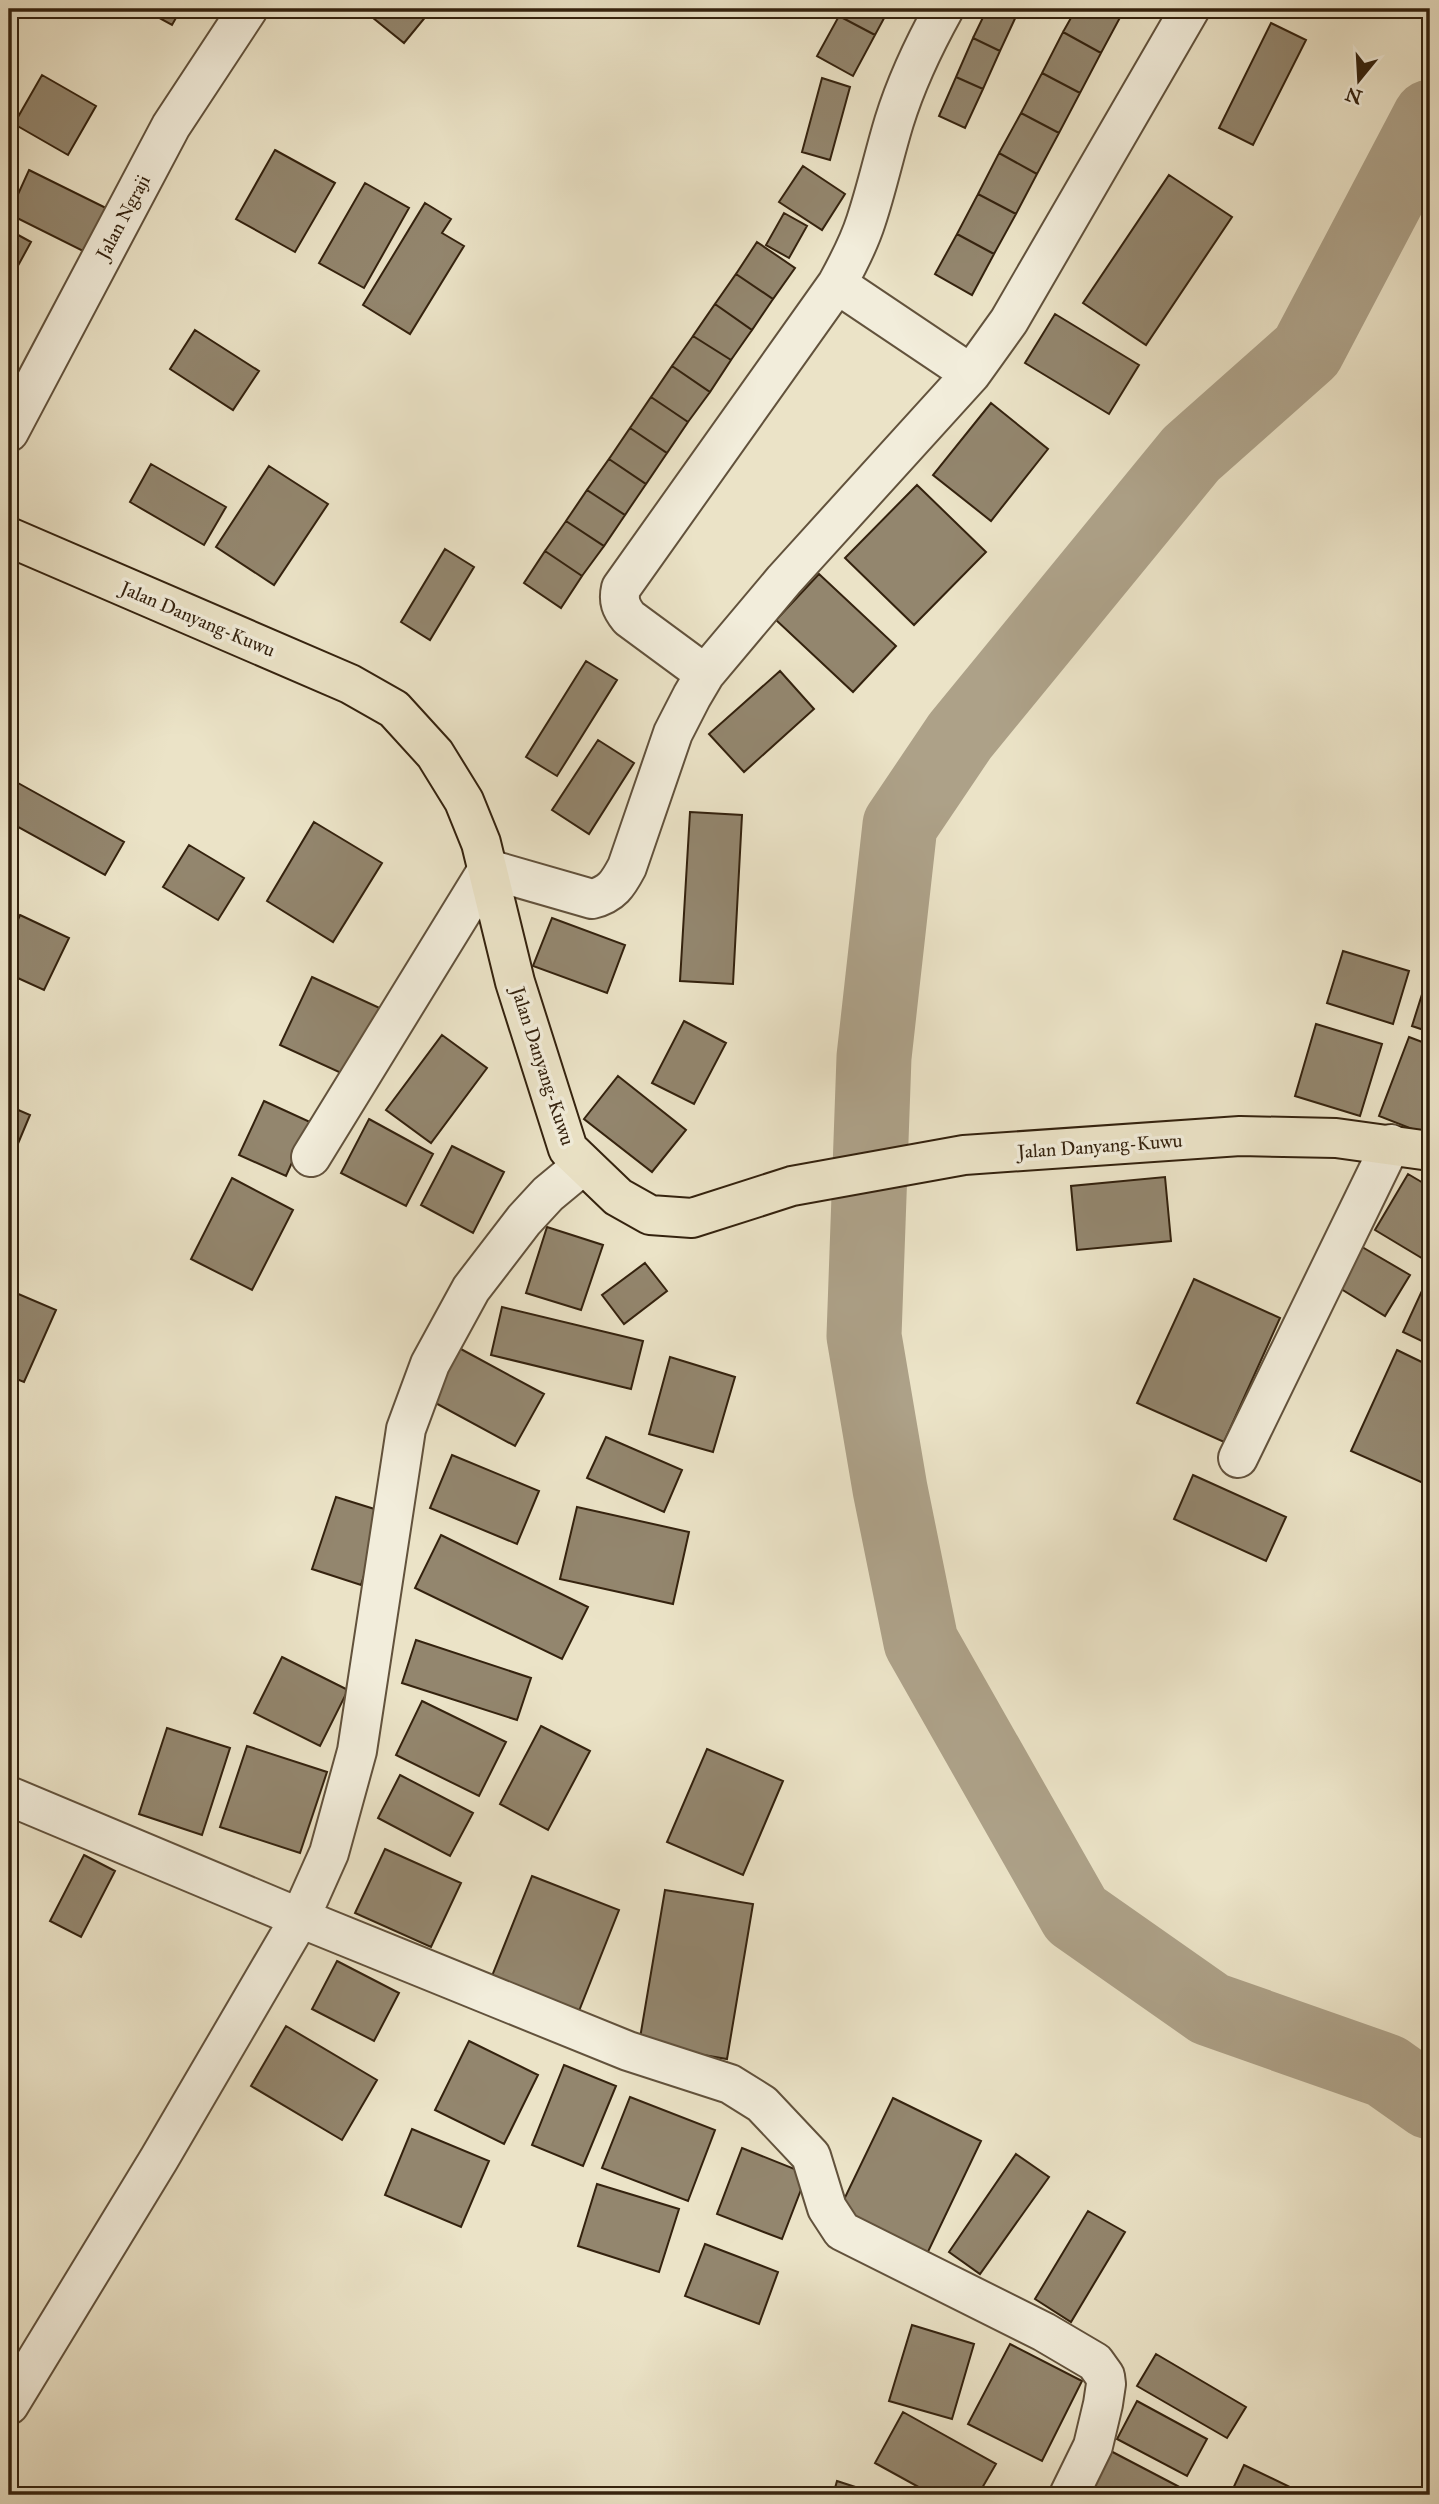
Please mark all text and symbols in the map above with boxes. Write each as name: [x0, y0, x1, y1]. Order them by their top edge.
north arrow: [1324, 46, 1394, 116]
text: N: [1343, 82, 1365, 109]
street label: Jalan Ngraji: [90, 171, 156, 265]
street label: Jalan Danyang-Kuwu: [115, 575, 279, 663]
street label: Jalan Danyang-Kuwu: [505, 982, 579, 1148]
street label: Jalan Danyang-Kuwu: [1015, 1129, 1183, 1164]

